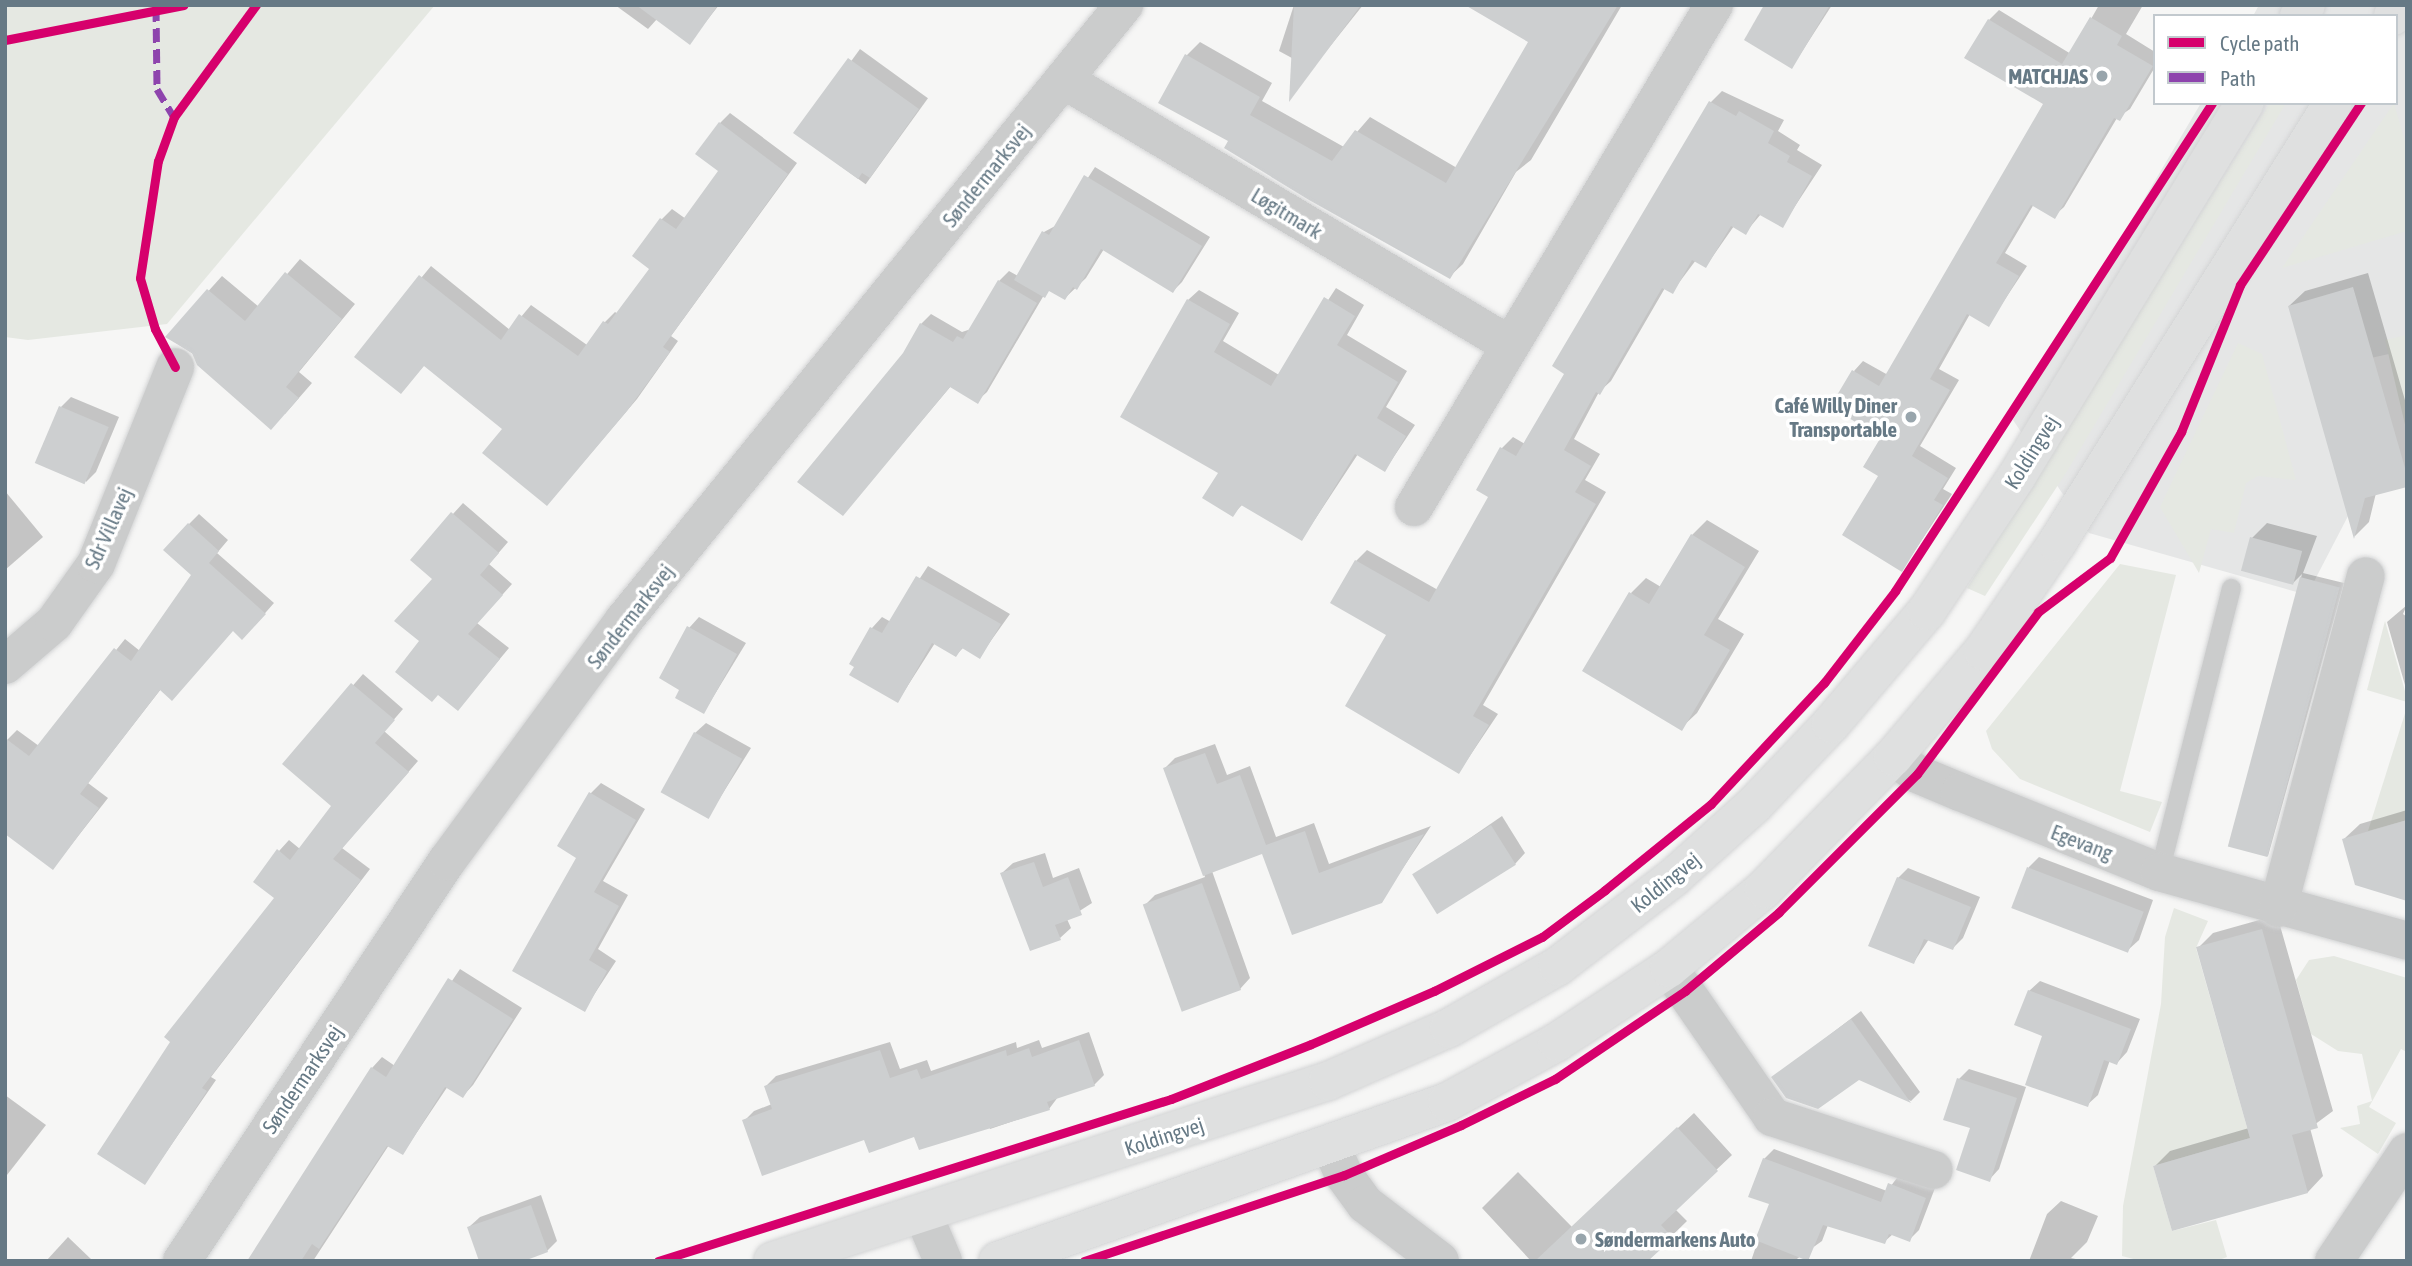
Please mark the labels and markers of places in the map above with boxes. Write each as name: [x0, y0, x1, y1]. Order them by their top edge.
place label: MATCHJAS: [2008, 63, 2088, 89]
marker: MATCHJAS: [2094, 68, 2110, 84]
place label: Café Willy Diner Transportable: [1775, 392, 1897, 442]
marker: Café Willy Diner Transportable: [1903, 409, 1919, 425]
place label: Søndermarkens Auto: [1595, 1226, 1756, 1252]
marker: Søndermarkens Auto: [1573, 1231, 1589, 1247]

